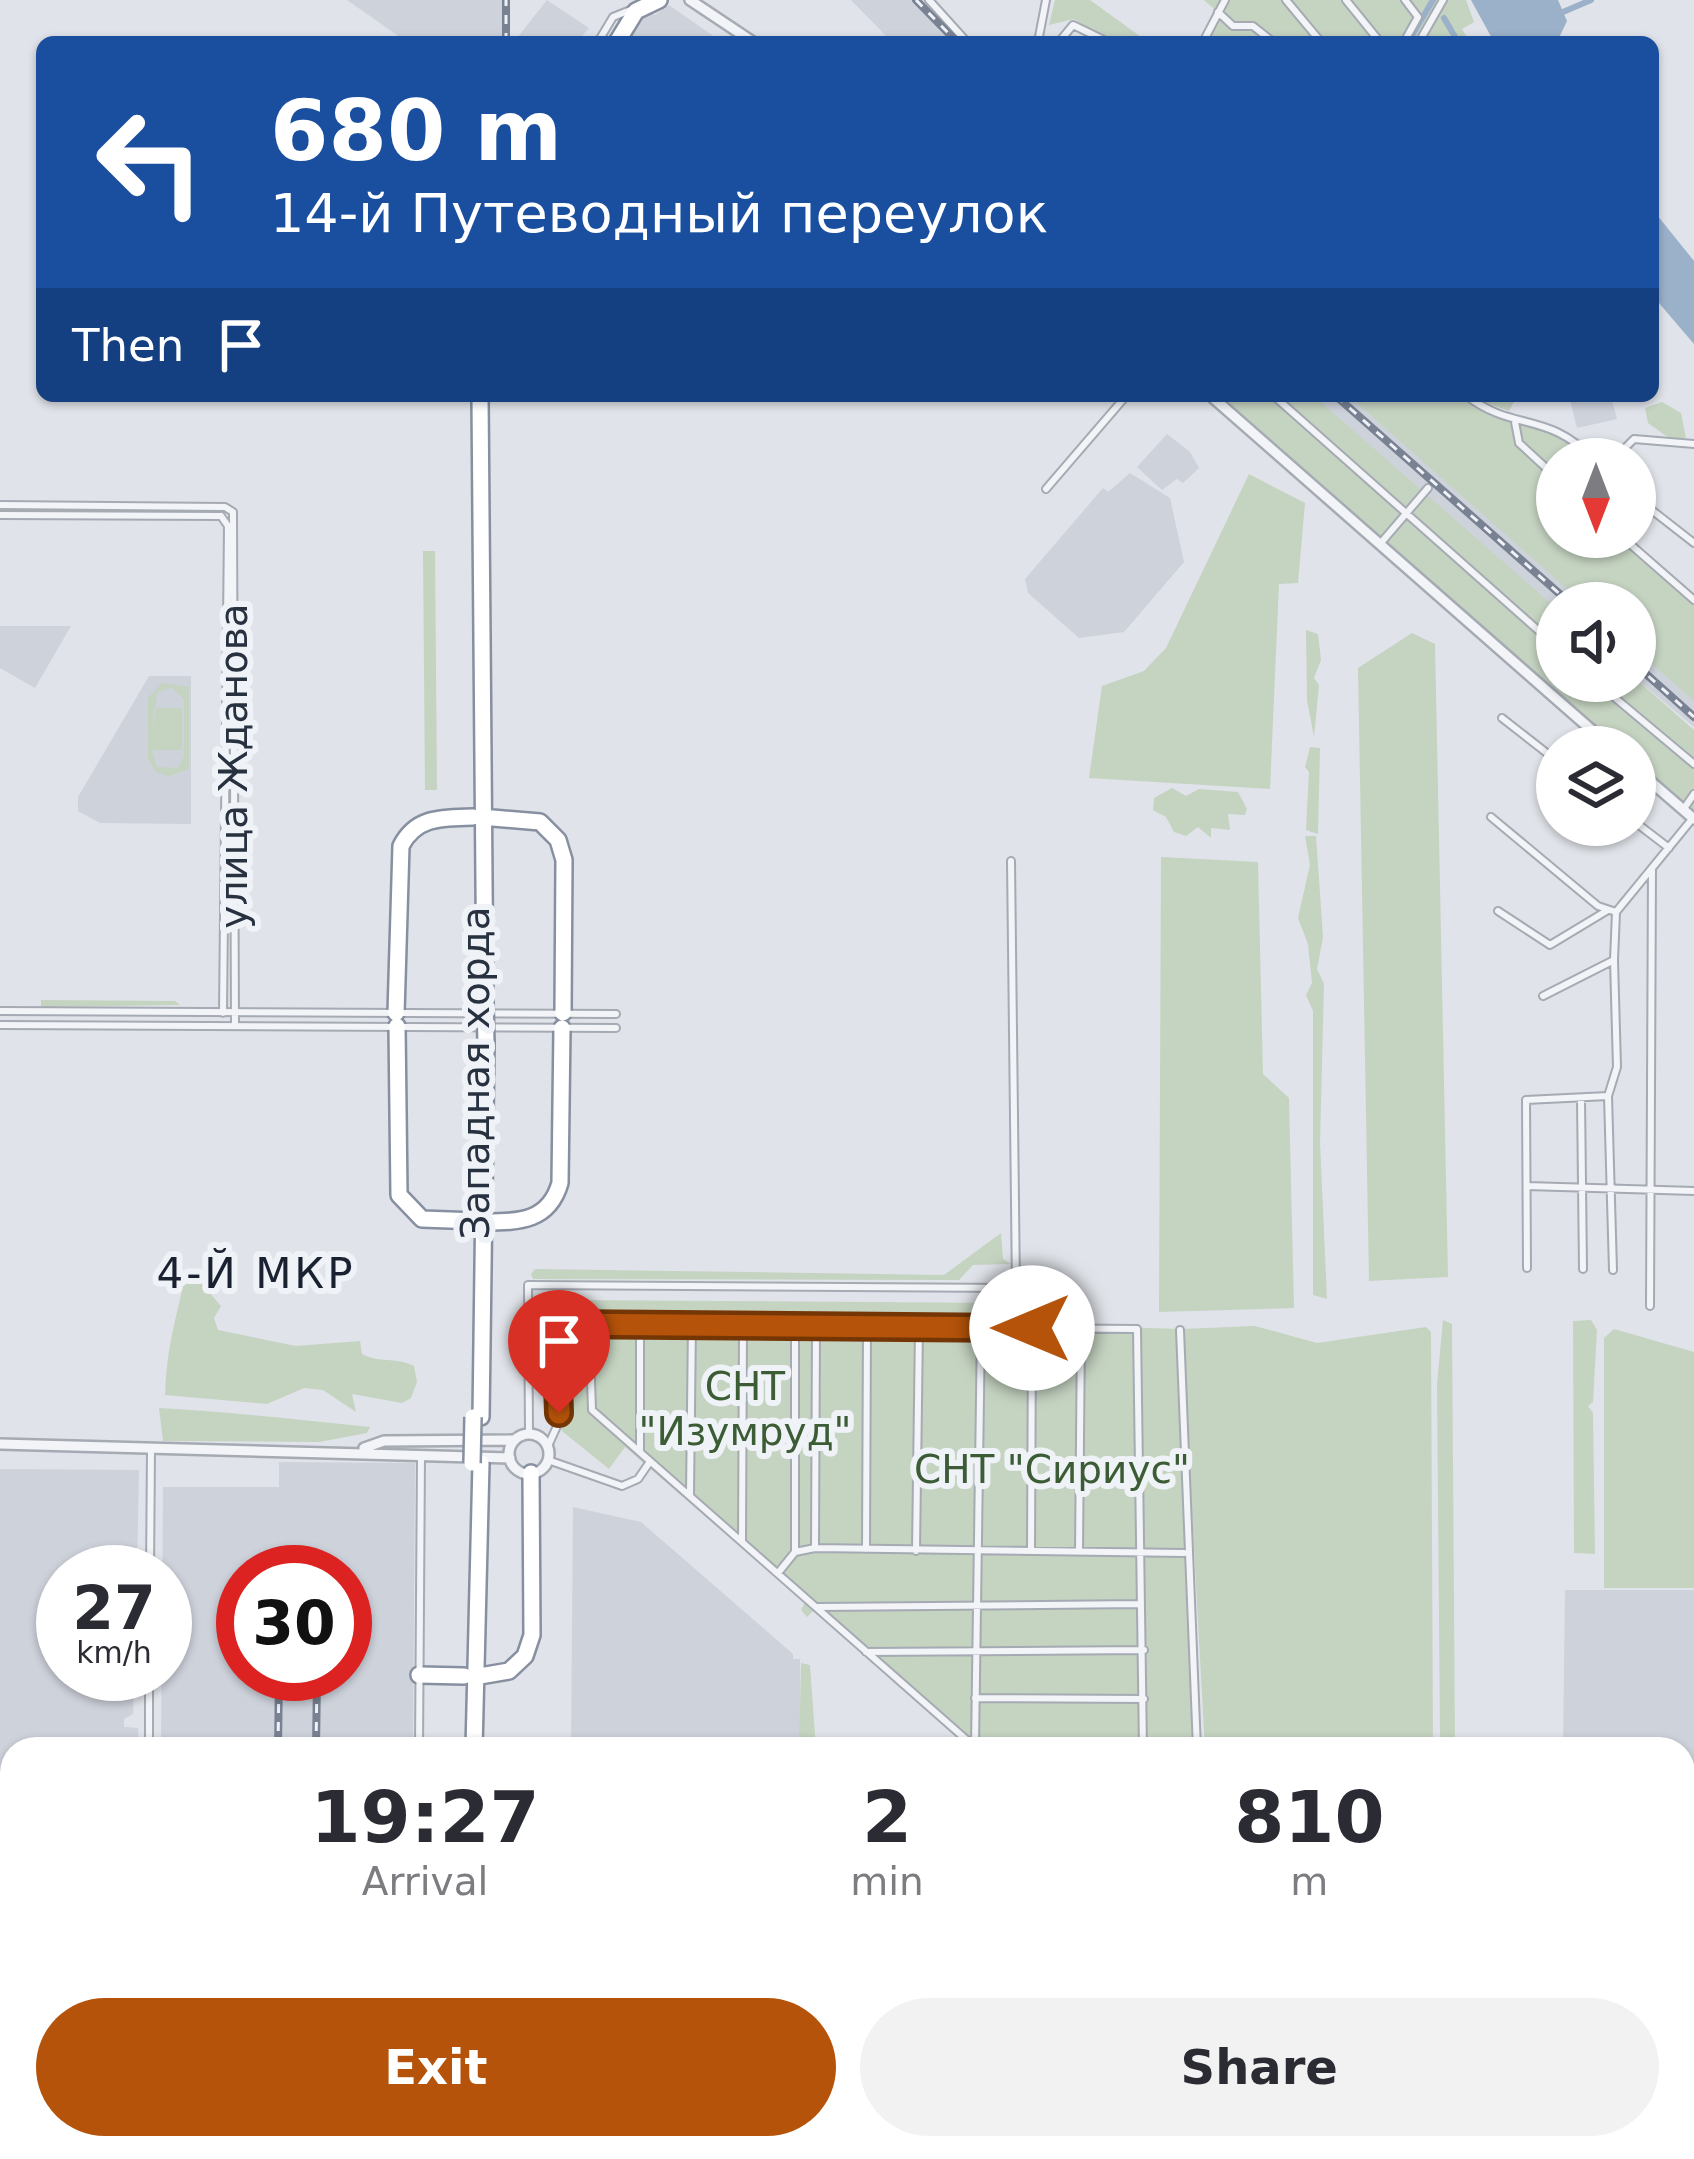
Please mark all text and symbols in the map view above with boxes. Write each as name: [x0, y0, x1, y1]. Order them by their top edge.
text: 680 m: [270, 82, 562, 180]
icon: left: [72, 84, 228, 240]
text: 14-й Путеводный переулок: [270, 182, 1048, 245]
icon: arrive: [208, 312, 274, 378]
text: Then: [72, 319, 184, 372]
north arrow: [1536, 438, 1656, 558]
map controls: [1536, 438, 1656, 846]
button: sound: [1536, 582, 1656, 702]
street label: улица Жданова: [211, 603, 256, 929]
button: layers: [1536, 726, 1656, 846]
street label: Западная хорда: [453, 906, 498, 1240]
district label: 4-Й МКР: [156, 1248, 356, 1298]
position arrow: [969, 1265, 1095, 1391]
pin: [508, 1290, 610, 1413]
icon: arrive: [526, 1308, 592, 1374]
park label: СНТ "Изумруд": [638, 1364, 852, 1454]
park label: СНТ "Сириус": [914, 1447, 1190, 1492]
speed limit sign: 30: [216, 1545, 372, 1701]
text: 27: [72, 1573, 156, 1643]
text: km/h: [76, 1635, 152, 1670]
text: 19:27: [310, 1775, 540, 1859]
text: 2: [862, 1775, 912, 1859]
text: 810: [1234, 1775, 1384, 1859]
text: Arrival: [362, 1859, 488, 1904]
text: min: [850, 1859, 924, 1904]
text: m: [1290, 1859, 1328, 1904]
button: Exit: [36, 1998, 836, 2136]
button: Share: [860, 1998, 1659, 2136]

